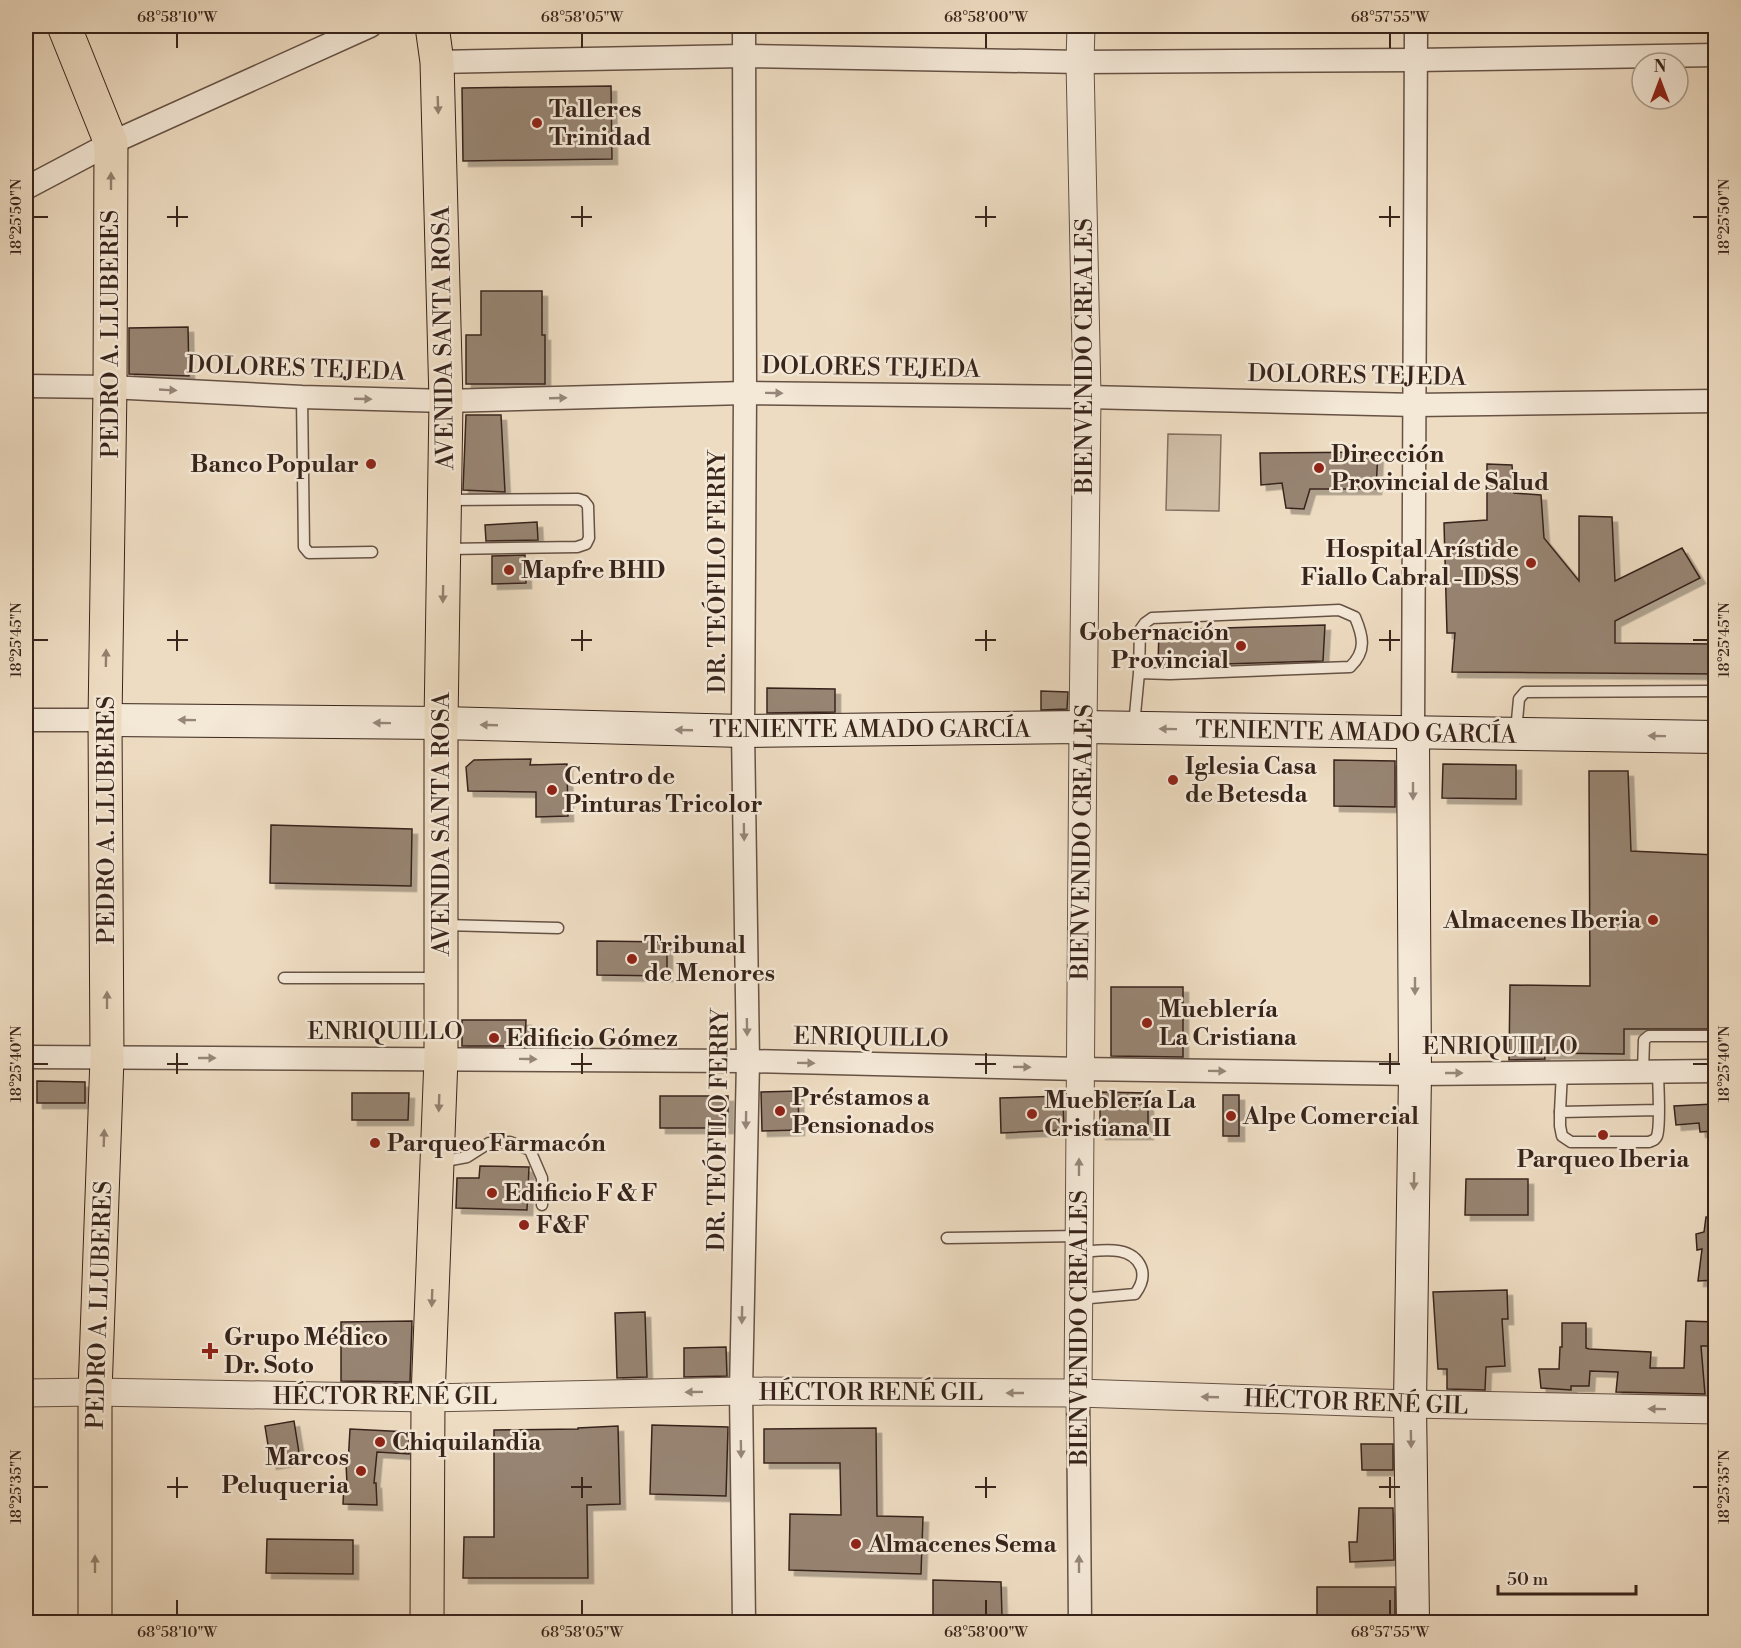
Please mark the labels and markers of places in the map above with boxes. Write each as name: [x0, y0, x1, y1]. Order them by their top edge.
place label: Talleres Trinidad: [549, 95, 651, 153]
marker: Talleres Trinidad: [530, 116, 544, 130]
place label: Dirección Provincial de Salud: [1331, 440, 1549, 498]
place label: Banco Popular: [190, 450, 359, 480]
marker: Banco Popular: [364, 457, 378, 471]
marker: Dirección Provincial de Salud: [1312, 461, 1326, 475]
place label: Hospital Arístide Fiallo Cabral -IDSS: [1301, 535, 1519, 593]
place label: Mapfre BHD: [521, 556, 665, 586]
marker: Hospital Arístide Fiallo Cabral -IDSS: [1524, 556, 1538, 570]
marker: Mapfre BHD: [502, 563, 516, 577]
place label: Gobernación Provincial: [1079, 618, 1229, 676]
marker: Gobernación Provincial: [1234, 639, 1248, 653]
place label: Iglesia Casa de Betesda: [1185, 752, 1318, 810]
place label: Centro de Pinturas Tricolor: [564, 762, 763, 820]
marker: Iglesia Casa de Betesda: [1166, 773, 1180, 787]
marker: Centro de Pinturas Tricolor: [545, 783, 559, 797]
place label: Almacenes Iberia: [1443, 906, 1642, 936]
marker: Almacenes Iberia: [1646, 913, 1660, 927]
place label: Tribunal de Menores: [644, 931, 775, 989]
marker: Tribunal de Menores: [625, 952, 639, 966]
place label: Mueblería La Cristiana: [1159, 995, 1298, 1053]
marker: Mueblería La Cristiana: [1140, 1016, 1154, 1030]
place label: Edificio Gómez: [506, 1024, 678, 1054]
marker: Edificio Gómez: [487, 1031, 501, 1045]
place label: Préstamos a Pensionados: [792, 1083, 934, 1141]
place label: Mueblería La Cristiana II: [1044, 1086, 1197, 1144]
place label: Alpe Comercial: [1242, 1102, 1419, 1132]
marker: Préstamos a Pensionados: [773, 1104, 787, 1118]
marker: Mueblería La Cristiana II: [1025, 1107, 1039, 1121]
marker: Alpe Comercial: [1224, 1109, 1238, 1123]
marker: Parqueo Iberia: [1596, 1128, 1610, 1142]
place label: Parqueo Farmacón: [387, 1129, 606, 1159]
marker: Parqueo Farmacón: [368, 1136, 382, 1150]
place label: Parqueo Iberia: [1517, 1145, 1690, 1175]
place label: Edificio F & F: [504, 1179, 658, 1209]
marker: Edificio F & F: [485, 1186, 499, 1200]
place label: F&F: [536, 1211, 590, 1241]
marker: F&F: [517, 1218, 531, 1232]
place label: Grupo Médico Dr. Soto: [224, 1323, 388, 1381]
marker: Grupo Médico Dr. Soto: [201, 1342, 219, 1360]
place label: Chiquilandia: [392, 1428, 542, 1458]
marker: Chiquilandia: [373, 1435, 387, 1449]
place label: Marcos Peluqueria: [222, 1443, 350, 1501]
marker: Marcos Peluqueria: [354, 1464, 368, 1478]
place label: Almacenes Sema: [867, 1530, 1057, 1560]
marker: Almacenes Sema: [849, 1537, 863, 1551]

